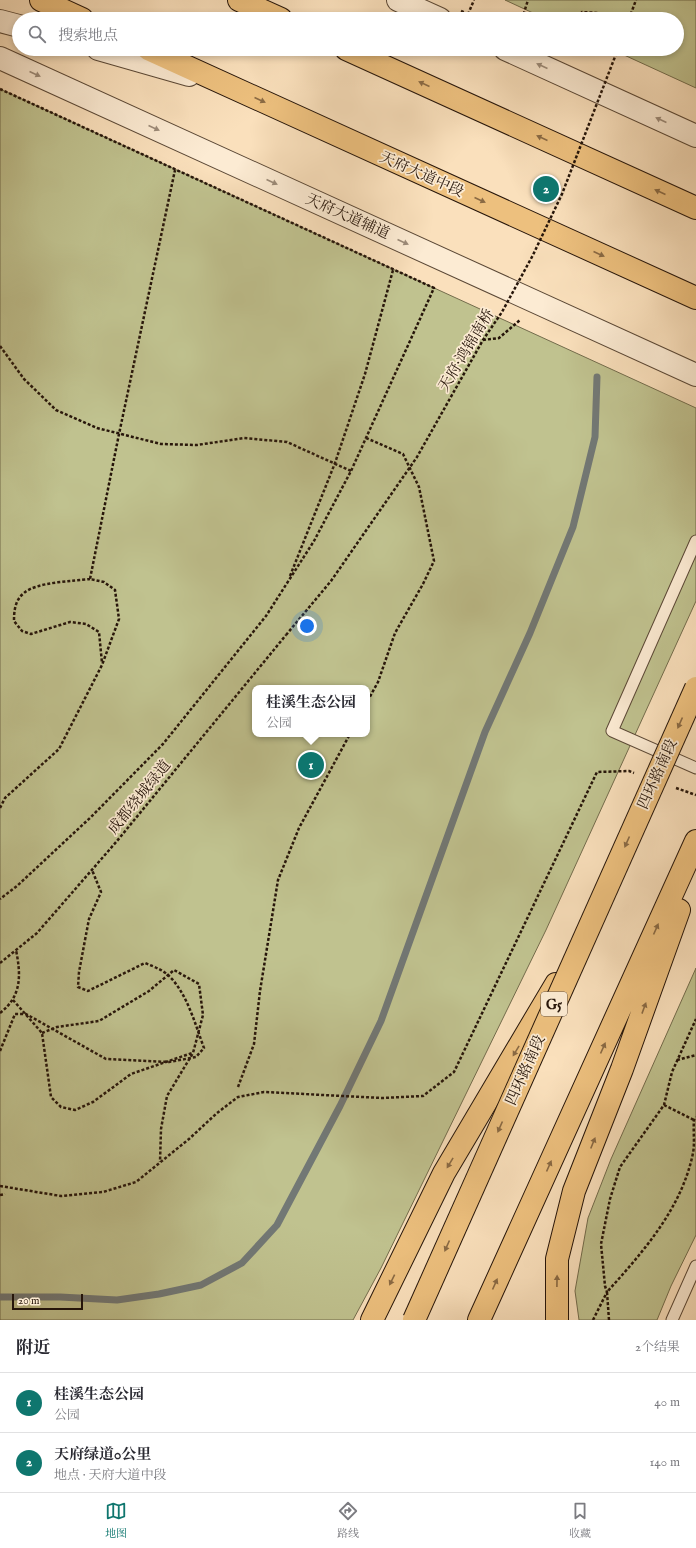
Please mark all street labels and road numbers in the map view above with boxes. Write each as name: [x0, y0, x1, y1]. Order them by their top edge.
street label: 天府大道中段: [377, 147, 467, 201]
street label: 天府大道辅道: [303, 189, 393, 243]
street label: 天府·鸿锦南桥: [434, 305, 499, 395]
street label: 四环路南段: [634, 736, 681, 812]
street label: 成都绕城绿道: [104, 756, 175, 838]
road number: G5: [541, 992, 567, 1016]
street label: 四环路南段: [502, 1032, 549, 1108]

